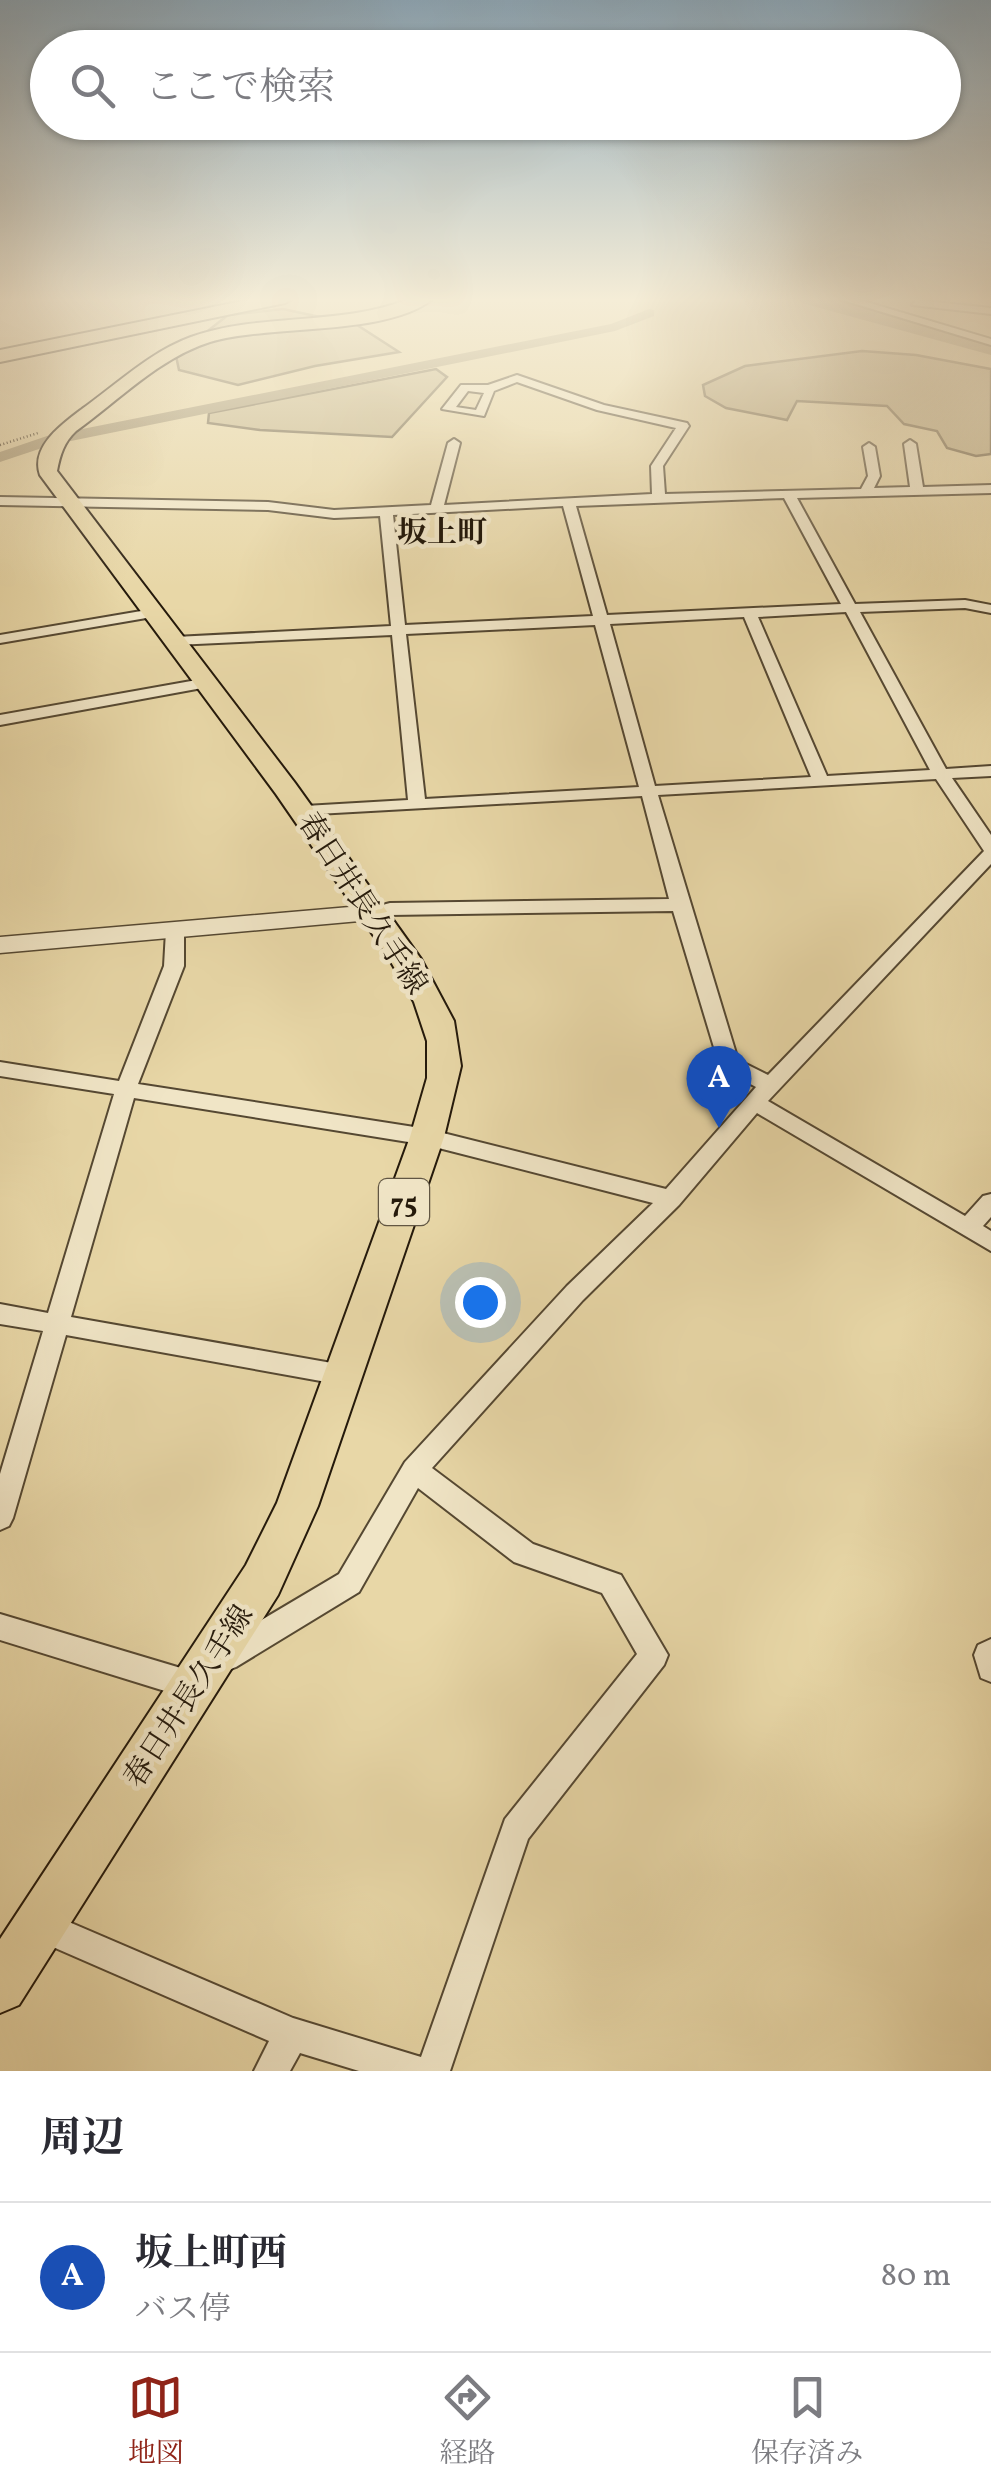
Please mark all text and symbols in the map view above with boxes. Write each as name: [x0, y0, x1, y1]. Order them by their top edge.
search box: [30, 30, 961, 140]
icon: search: [65, 58, 120, 113]
text: ここで検索: [145, 63, 335, 116]
district label: 坂上町: [397, 513, 487, 555]
street label: 春日井長久手線: [287, 805, 436, 1004]
pin: A: [686, 1046, 752, 1128]
road number: 75: [379, 1179, 429, 1225]
your location: [455, 1277, 506, 1328]
street label: 春日井長久手線: [115, 1598, 264, 1797]
text: 周辺: [40, 2111, 124, 2170]
text: 坂上町西: [135, 2229, 287, 2282]
text: A: [61, 2255, 84, 2299]
text: 80 m: [881, 2255, 951, 2299]
text: バス停: [135, 2289, 231, 2333]
tab: 地図: [128, 2370, 184, 2474]
tab: 経路: [439, 2370, 495, 2474]
tab: 保存済み: [751, 2370, 863, 2474]

